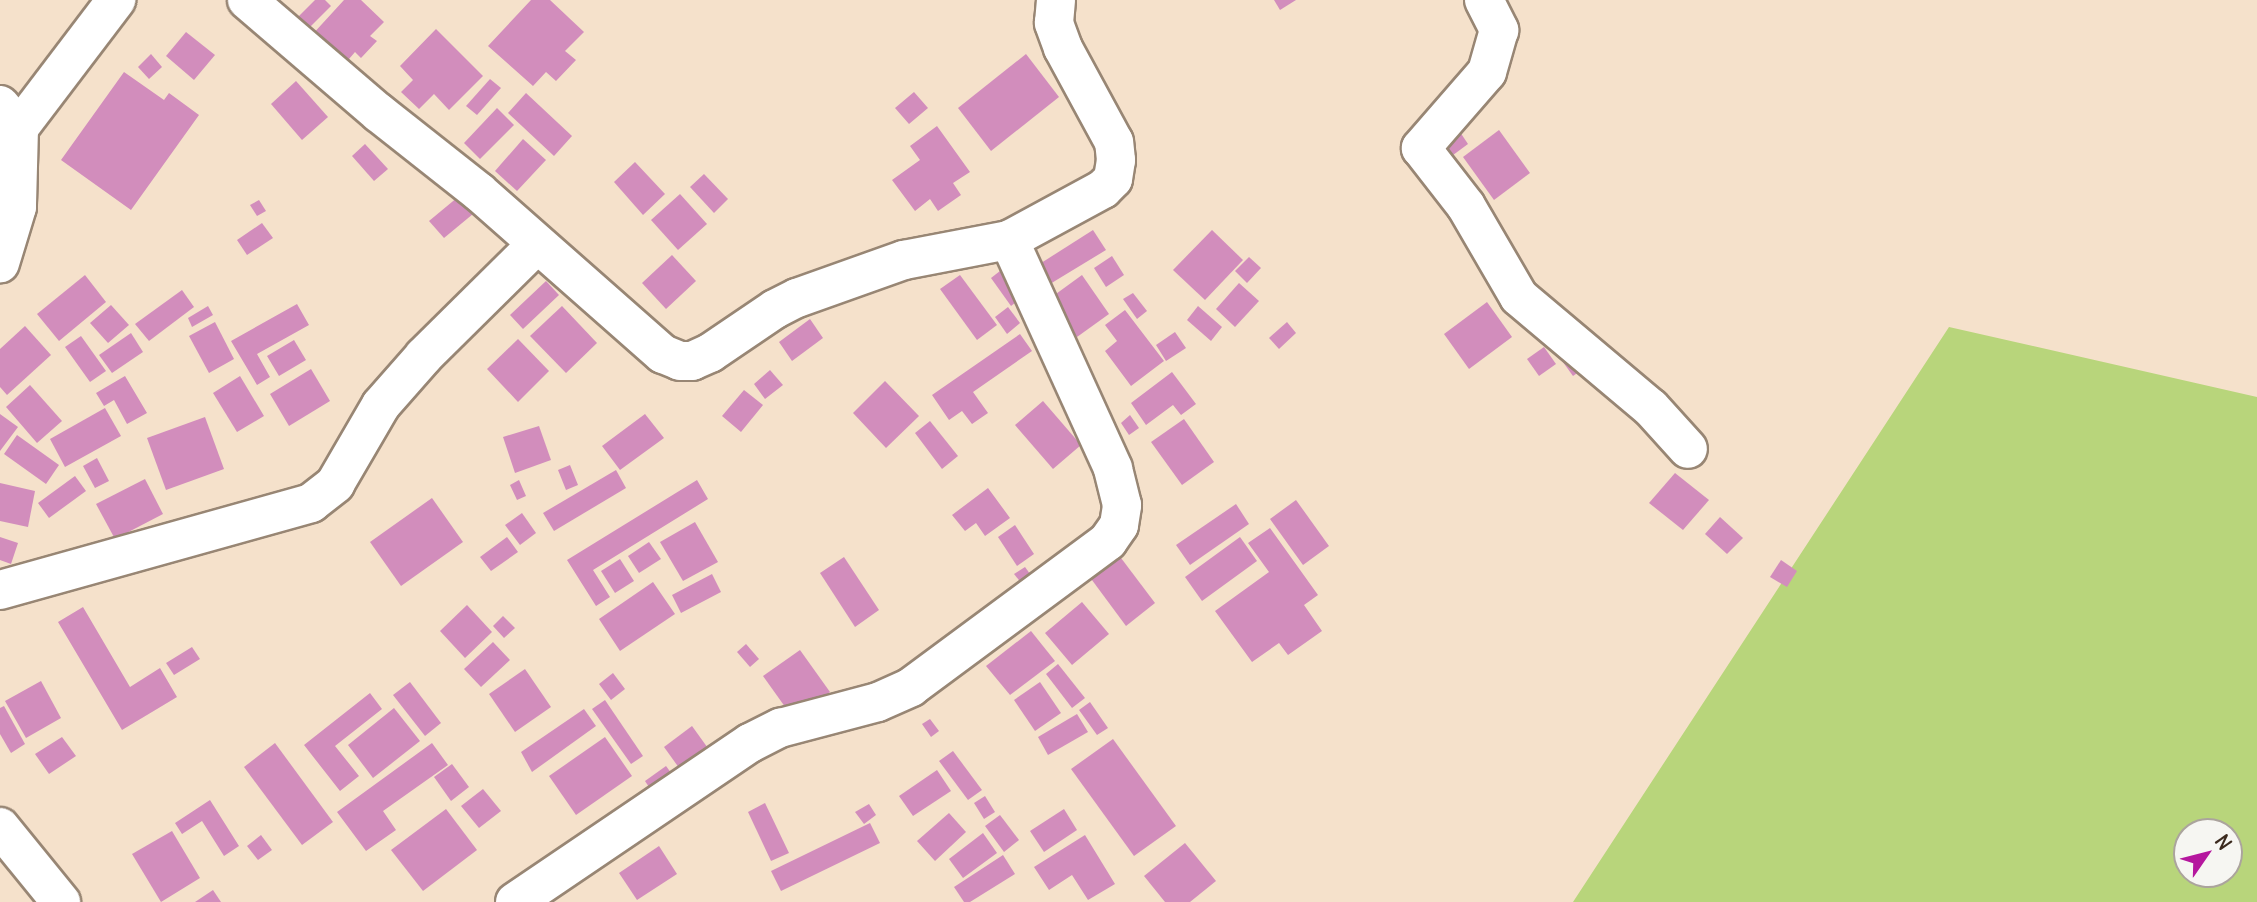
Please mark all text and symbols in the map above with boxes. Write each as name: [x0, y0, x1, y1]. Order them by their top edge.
north arrow: [2173, 818, 2243, 888]
text: N: [2210, 830, 2237, 854]

